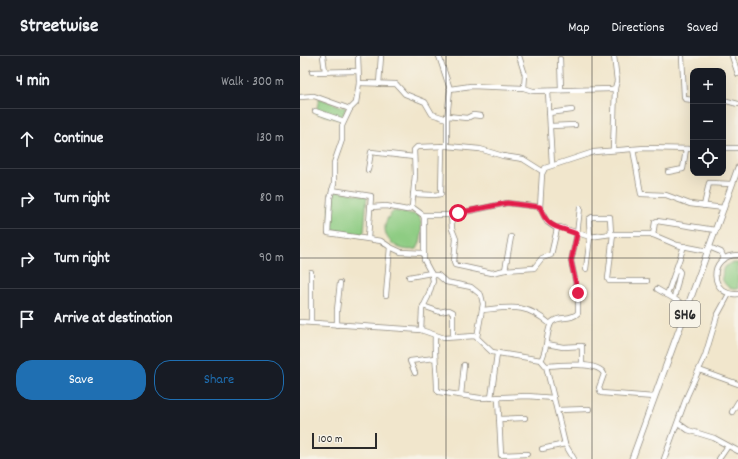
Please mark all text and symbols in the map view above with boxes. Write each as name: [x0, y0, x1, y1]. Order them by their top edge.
text: Streetwise: [20, 14, 98, 41]
text: Map: [568, 18, 590, 38]
text: Directions: [612, 18, 665, 38]
text: Saved: [687, 18, 718, 38]
map controls: [690, 68, 726, 176]
button: +: [690, 68, 726, 104]
text: 4 min: [16, 70, 50, 94]
text: Walk · 300 m: [221, 73, 284, 92]
button: −: [690, 104, 726, 140]
icon: ahead: [16, 128, 38, 150]
text: Continue: [54, 128, 103, 150]
text: 130 m: [256, 129, 284, 148]
button: locate: [690, 140, 726, 176]
icon: right: [16, 188, 38, 210]
text: Turn right: [54, 188, 110, 210]
text: 80 m: [260, 189, 284, 208]
route start: [449, 204, 467, 222]
icon: right: [16, 248, 38, 270]
text: Turn right: [54, 248, 110, 270]
text: 90 m: [259, 249, 284, 268]
route end: [569, 284, 587, 302]
road number: SH6: [670, 301, 700, 327]
icon: arrive: [16, 308, 38, 330]
text: Arrive at destination: [54, 308, 172, 330]
button: Save: [16, 360, 146, 400]
button: Share: [154, 360, 284, 400]
scale bar: [312, 431, 377, 450]
text: 100 m: [318, 432, 342, 448]

